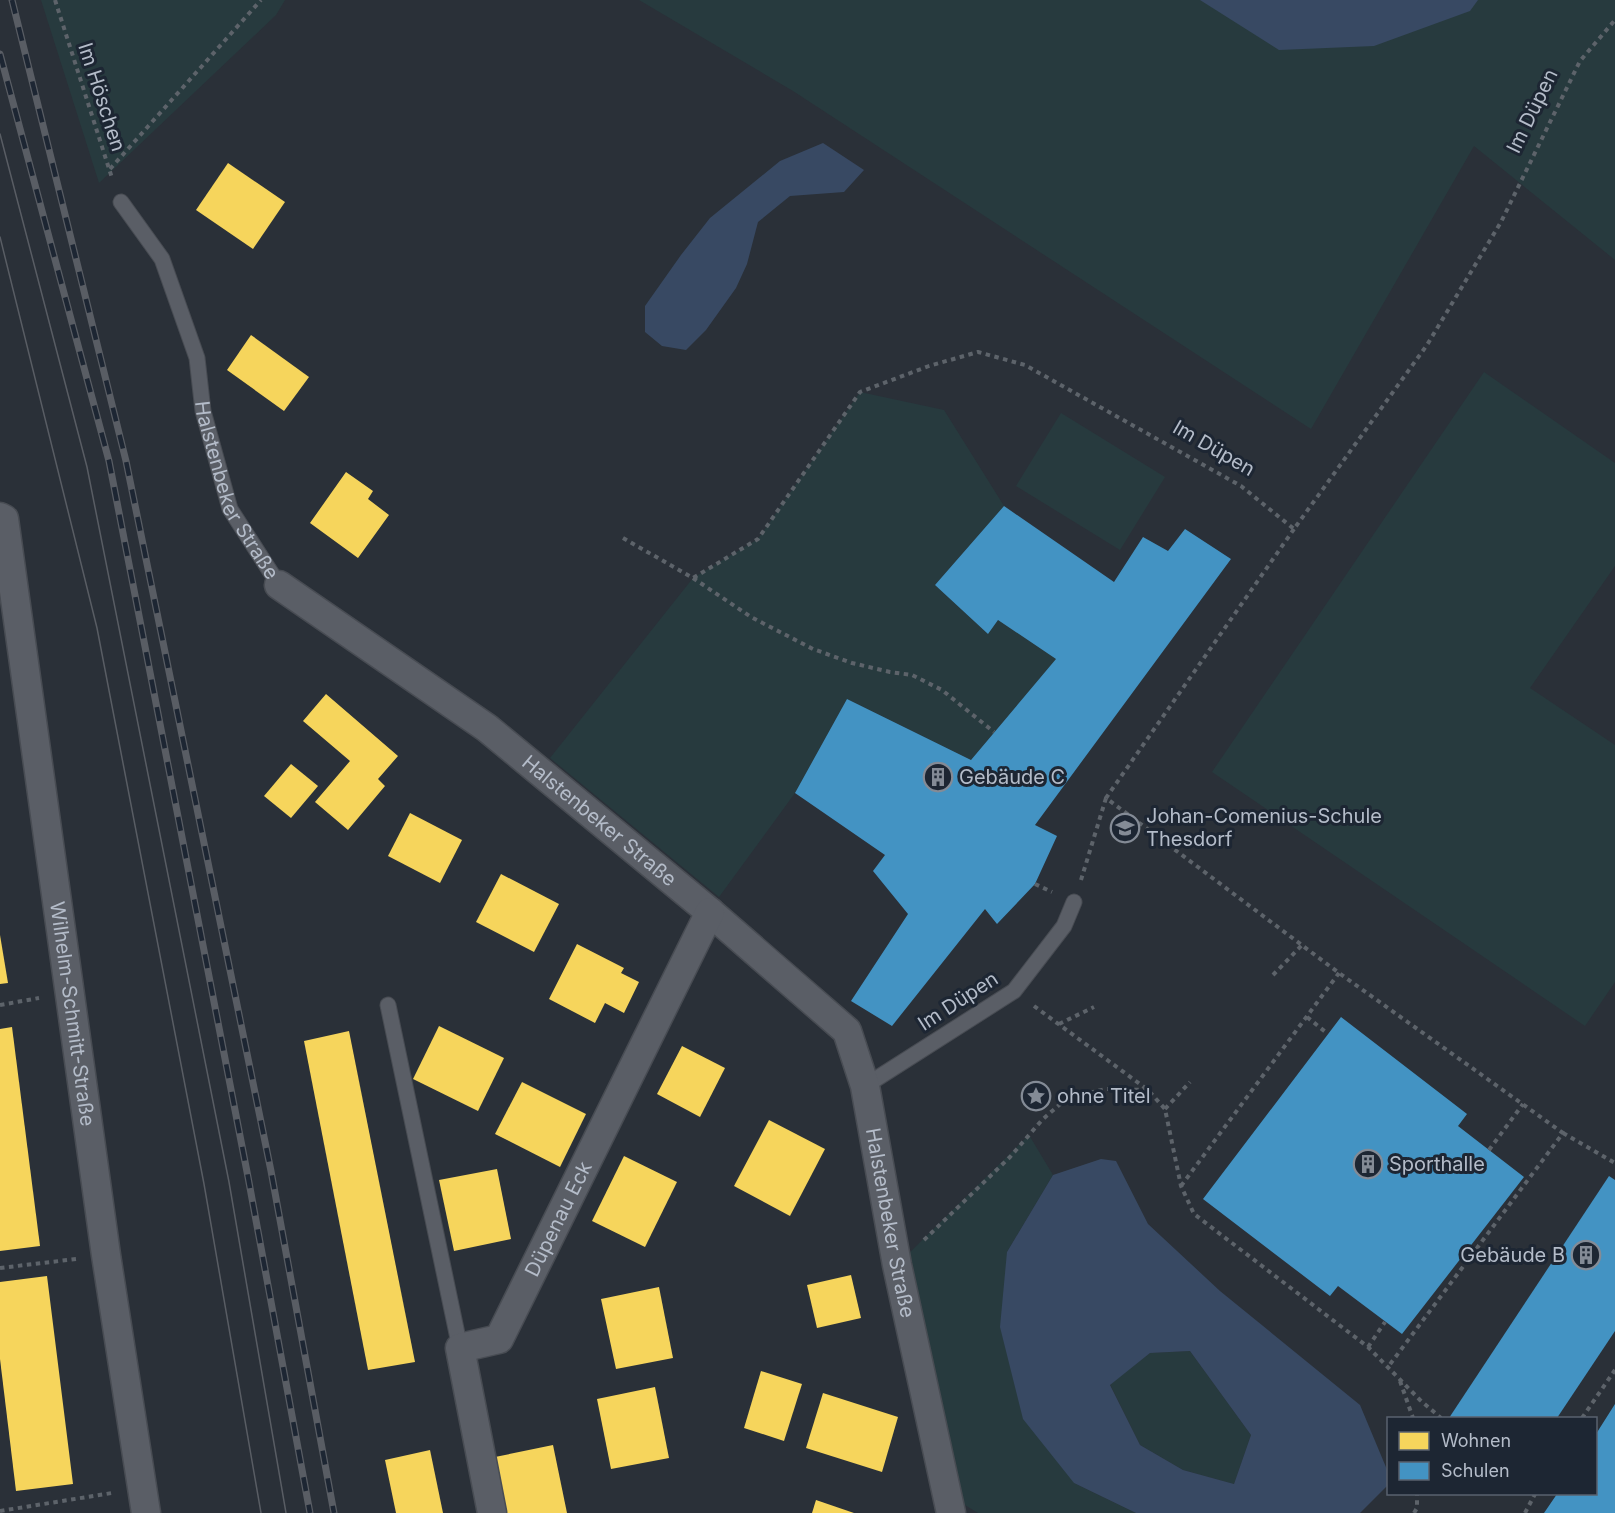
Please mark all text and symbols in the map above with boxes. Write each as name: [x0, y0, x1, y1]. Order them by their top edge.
street label: Im Höschen: [73, 40, 131, 154]
street label: Im Düpen: [1501, 65, 1563, 157]
street label: Halstenbeker Straße: [190, 400, 284, 584]
street label: Im Düpen: [1169, 415, 1259, 481]
street label: Halstenbeker Straße: [517, 750, 681, 891]
building icon: Gebäude C: [922, 761, 954, 793]
place label: Gebäude C: [959, 765, 1065, 789]
place label: Johan-Comenius-Schule Thesdorf: [1146, 804, 1382, 851]
school or university icon: Johan-Comenius-Schule Thesdorf: [1109, 812, 1141, 844]
street label: Wilhelm-Schmitt-Straße: [45, 900, 100, 1128]
street label: Im Düpen: [914, 966, 1002, 1036]
place icon: ohne Titel: [1020, 1080, 1052, 1112]
place label: ohne Titel: [1057, 1084, 1151, 1108]
street label: Halstenbeker Straße: [861, 1126, 920, 1320]
building icon: Sporthalle: [1352, 1148, 1384, 1180]
place label: Sporthalle: [1389, 1152, 1485, 1176]
street label: Düpenau Eck: [520, 1158, 597, 1280]
building icon: Gebäude B: [1570, 1239, 1602, 1271]
place label: Gebäude B: [1460, 1243, 1565, 1267]
legend: [1387, 1417, 1597, 1495]
text: Wohnen: [1441, 1430, 1511, 1451]
text: Schulen: [1441, 1460, 1510, 1481]

